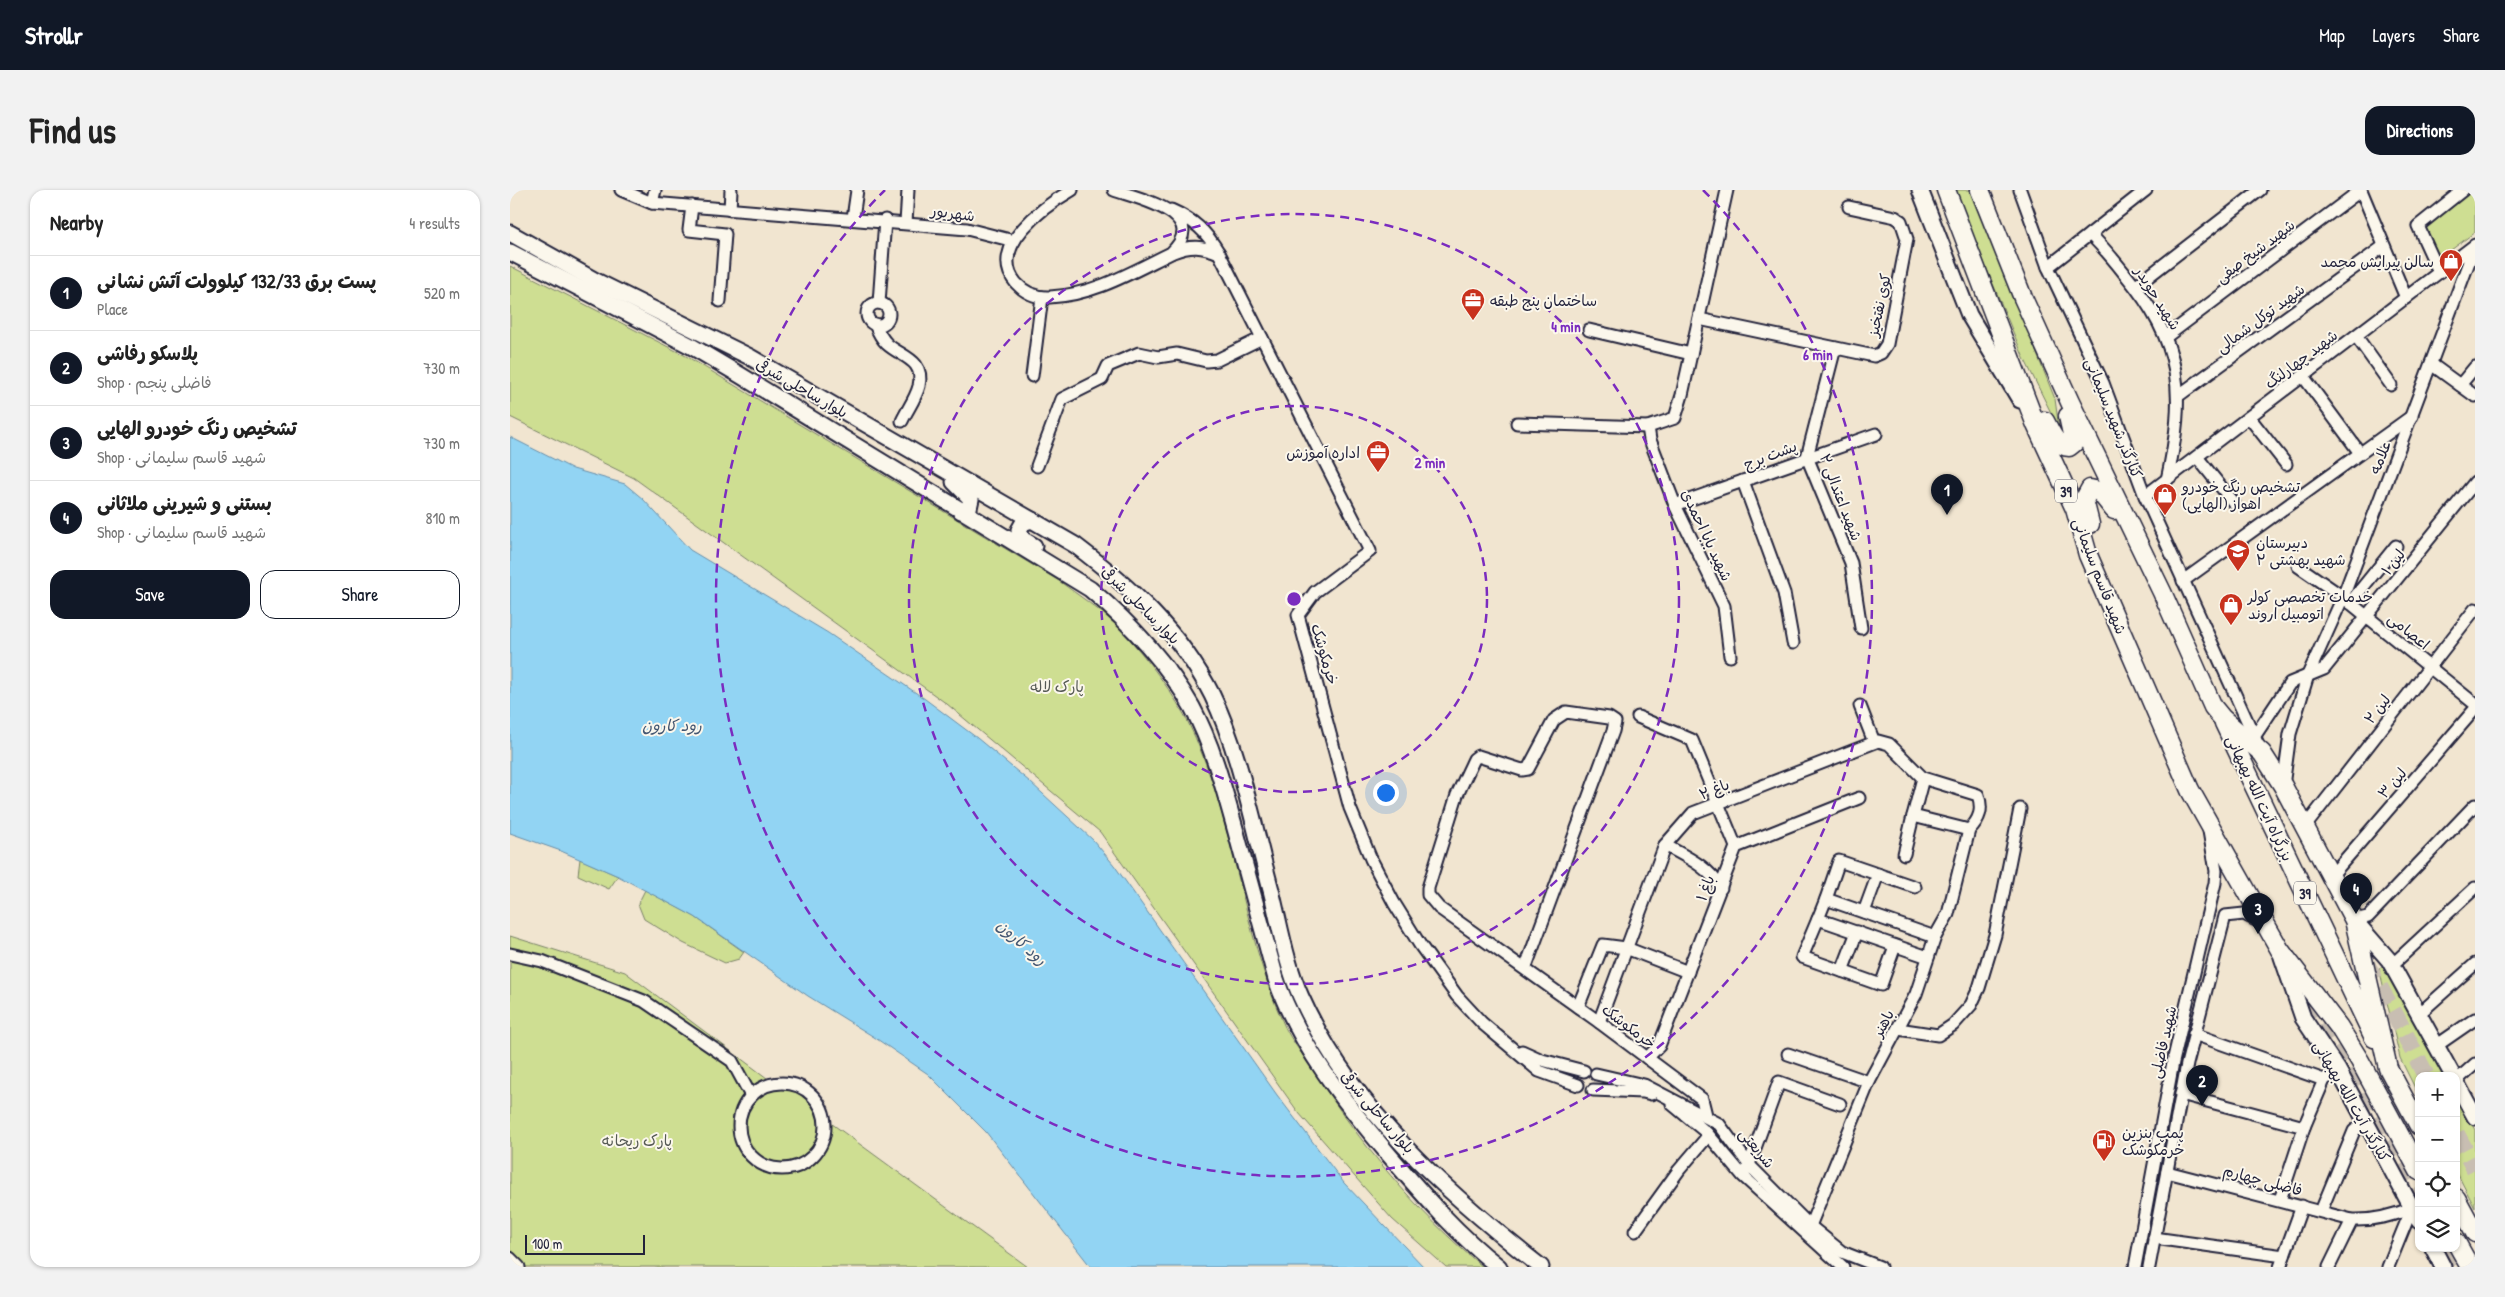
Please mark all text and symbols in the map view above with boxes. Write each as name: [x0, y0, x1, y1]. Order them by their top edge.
text: Strollr: [25, 19, 83, 51]
text: Map: [2319, 23, 2345, 48]
text: Layers: [2373, 23, 2415, 48]
text: Share: [2443, 23, 2480, 48]
button: Directions: [2365, 106, 2475, 155]
text: Find us: [30, 107, 116, 154]
street label: شهریور: [929, 199, 976, 226]
text: Nearby: [50, 208, 103, 237]
text: 4 results: [409, 212, 460, 234]
street label: شهید شیخ صفی: [2211, 214, 2299, 288]
shop icon: سالن پیرایش محمد: [2438, 248, 2464, 282]
place label: سالن پیرایش محمد: [2321, 251, 2434, 272]
street label: شهید حویدر: [2130, 261, 2186, 334]
text: پست برق 132/33 کیلوولت آتش نشانی: [97, 268, 376, 294]
street label: کوی نفتخیز: [1862, 271, 1896, 340]
street label: شهید توکل شمالی: [2211, 279, 2309, 357]
text: 1: [63, 282, 69, 304]
text: 520 m: [424, 282, 460, 304]
office icon: ساختمان پنج طبقه: [1460, 287, 1486, 321]
place label: ساختمان پنج طبقه: [1490, 290, 1597, 311]
text: Place: [97, 298, 128, 320]
text: 4 min: [1551, 316, 1581, 337]
street label: شهید چهارلنگ: [2260, 325, 2342, 393]
text: پلاسکو رفاشی: [97, 340, 198, 366]
text: 6 min: [1803, 344, 1833, 365]
street label: بلوار ساحلی شرقی: [752, 353, 852, 423]
street label: کنارگذر شهید سلیمانی: [2080, 355, 2148, 481]
text: 2: [62, 357, 70, 379]
text: 730 m: [423, 357, 460, 379]
text: Shop · فاضلی پنجم: [97, 371, 212, 393]
text: تشخیص رنگ خودرو الهایی: [97, 415, 297, 441]
text: 3: [62, 432, 70, 454]
text: 730 m: [423, 432, 460, 454]
street label: پشت برج: [1740, 435, 1800, 475]
street label: علامه: [2364, 437, 2396, 477]
office icon: اداره آموزش: [1365, 439, 1391, 473]
place label: اداره آموزش: [1286, 442, 1360, 463]
text: Shop · شهید قاسم سلیمانی: [97, 446, 266, 468]
street label: شهید اعتدالی ۲: [1815, 450, 1867, 544]
text: 2 min: [1415, 452, 1446, 473]
pin: 1: [1931, 474, 1963, 515]
place label: تشخیص رنگ خودرو اهواز (الهایی): [2181, 476, 2301, 514]
road number: 39: [2055, 480, 2077, 502]
shop icon: تشخیص رنگ خودرو اهواز (الهایی): [2152, 482, 2178, 516]
street label: شهید بابا احمدی: [1677, 486, 1737, 584]
text: بستنی و شیرینی ملاثانی: [97, 490, 272, 516]
text: 4: [63, 507, 69, 529]
text: 810 m: [426, 507, 460, 529]
street label: شهید قاسم سلیمانی: [2066, 515, 2132, 638]
text: Shop · شهید قاسم سلیمانی: [97, 521, 266, 543]
place label: دبیرستان شهید بهشتی ۲: [2256, 532, 2346, 570]
school or university icon: دبیرستان شهید بهشتی ۲: [2225, 538, 2251, 572]
street label: لین ۱: [2376, 545, 2410, 579]
street label: بلوار ساحلی شرقی: [1097, 561, 1185, 649]
button: Save: [50, 570, 250, 619]
button: Share: [260, 570, 460, 619]
place label: خدمات تخصصی کولر اتومبیل اروند: [2246, 586, 2373, 624]
centre of rings: [1285, 590, 1303, 608]
shop icon: خدمات تخصصی کولر اتومبیل اروند: [2218, 592, 2244, 626]
street label: اعصامی: [2384, 608, 2434, 654]
street label: خرمکوشک: [1306, 621, 1344, 687]
park label: پارک لاله: [1030, 676, 1084, 697]
street label: لین ۲: [2359, 690, 2395, 728]
water label: رود کارون: [642, 714, 702, 736]
street label: بزرگراه آیت الله بهبهانی: [2222, 732, 2298, 864]
street label: لین ۳: [2373, 763, 2411, 803]
street label: باغ ۲: [1696, 773, 1732, 805]
your location: [1373, 780, 1399, 806]
street label: باغ ۱: [1690, 872, 1720, 904]
pin: 4: [2340, 873, 2372, 914]
road number: 39: [2294, 881, 2316, 904]
pin: 3: [2242, 893, 2274, 934]
water label: رود کارون: [992, 914, 1052, 970]
street label: خرمکوشک: [1598, 999, 1660, 1053]
street label: شهید فاضلی: [2144, 1004, 2182, 1080]
street label: باهنر: [1866, 1006, 1899, 1042]
street label: کنارگذر آیت الله بهبهانی: [2309, 1037, 2395, 1165]
pin: 2: [2186, 1065, 2218, 1106]
street label: بلوار ساحلی شرقی: [1336, 1066, 1420, 1158]
map controls: [2415, 1072, 2460, 1252]
button: +: [2415, 1072, 2460, 1117]
button: −: [2415, 1117, 2460, 1162]
place label: پمپ بنزین خرمکوشک: [2122, 1122, 2184, 1160]
street label: شریعتی: [1734, 1123, 1780, 1173]
fuel station icon: پمپ بنزین خرمکوشک: [2091, 1128, 2117, 1162]
park label: پارک ریحانه: [602, 1130, 672, 1151]
street label: فاضلی چهارم: [2221, 1159, 2305, 1202]
button: locate: [2415, 1162, 2460, 1207]
button: layers: [2415, 1207, 2460, 1252]
scale bar: [525, 1232, 645, 1255]
text: 100 m: [532, 1234, 562, 1253]

